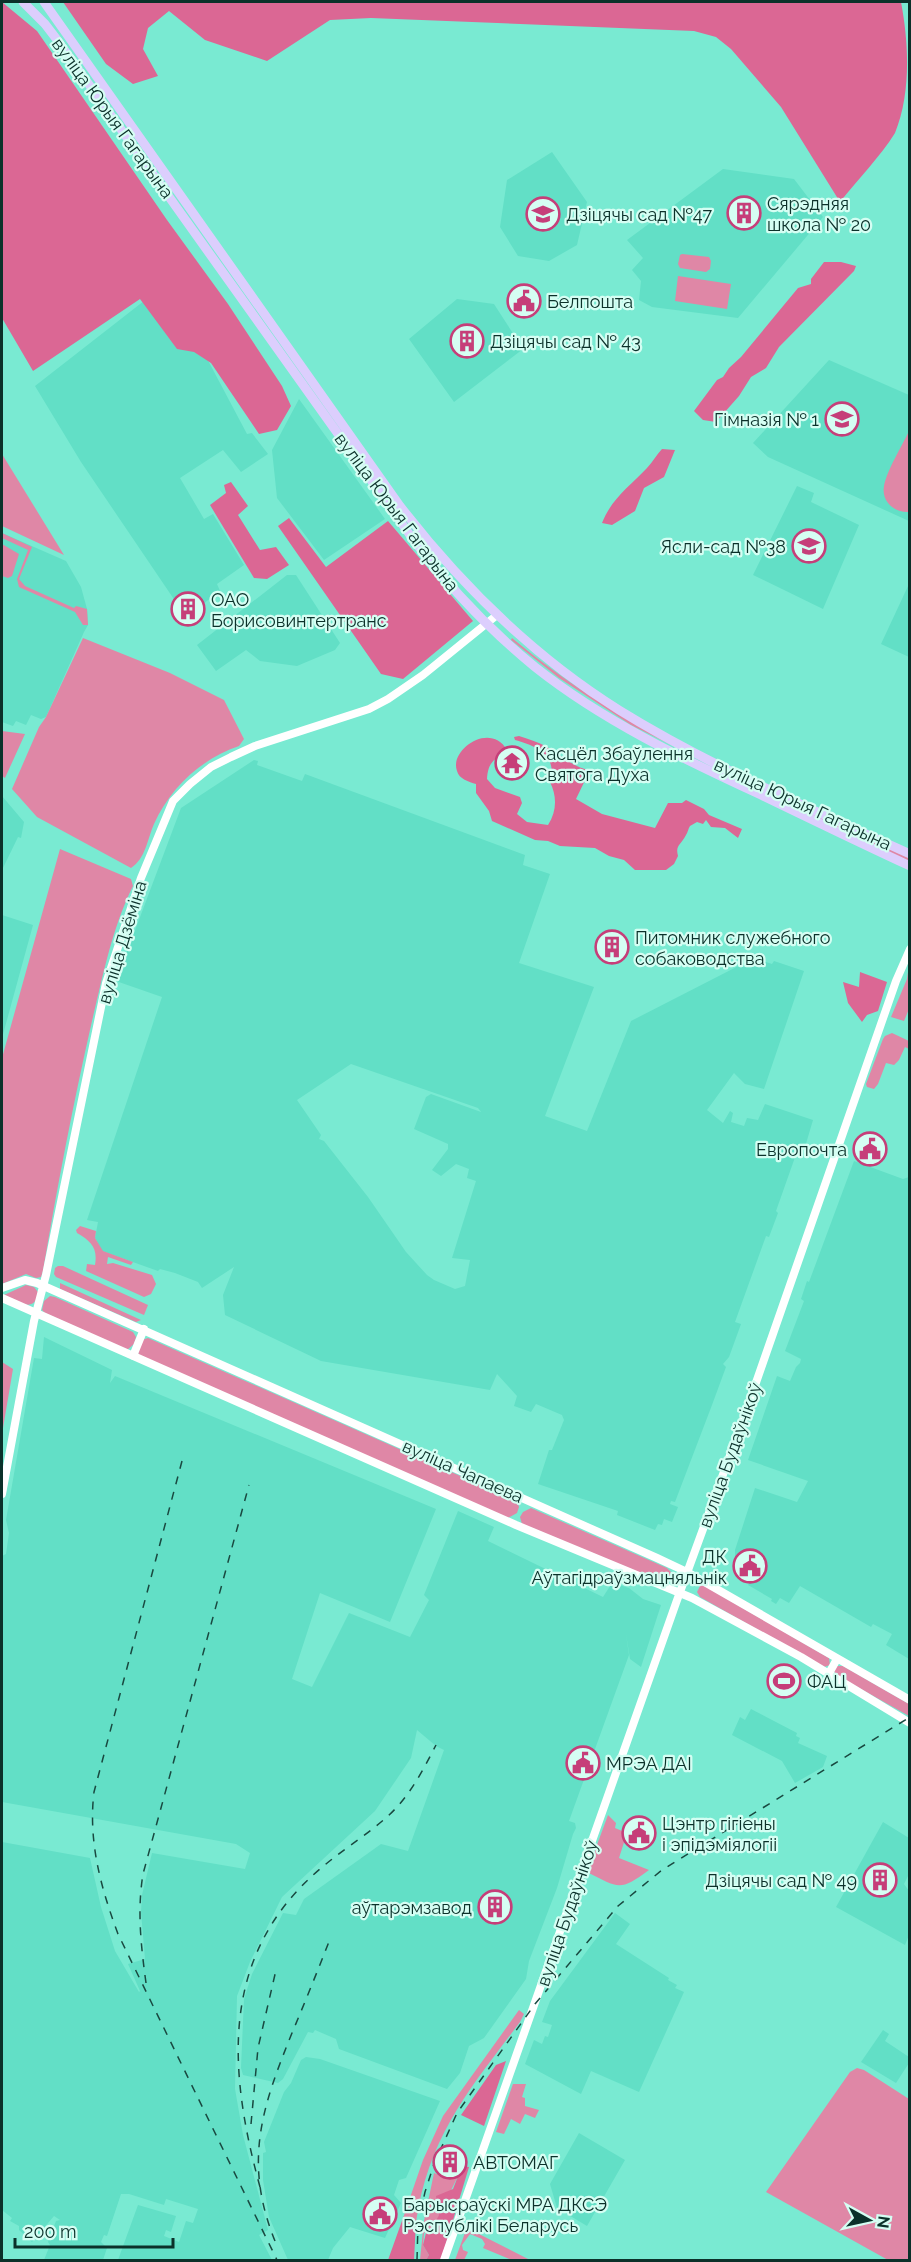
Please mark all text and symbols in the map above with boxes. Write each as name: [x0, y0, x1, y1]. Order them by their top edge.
street label: вуліца Юрыя Гагарына: [48, 34, 178, 202]
place label: Сярэдняя школа № 20: [767, 193, 871, 235]
building icon: Сярэдняя школа № 20: [726, 195, 762, 231]
school or university icon: Дзіцячы сад №47: [525, 196, 561, 232]
place label: Дзіцячы сад №47: [566, 204, 712, 225]
public building icon: Белпошта: [506, 283, 542, 319]
place label: Белпошта: [547, 291, 633, 312]
building icon: Дзіцячы сад № 43: [449, 323, 485, 359]
place label: Дзіцячы сад № 43: [490, 331, 641, 352]
school or university icon: Гімназія № 1: [824, 401, 860, 437]
place label: Гімназія № 1: [714, 409, 819, 430]
street label: вуліца Юрыя Гагарына: [331, 429, 463, 595]
school or university icon: Ясли-сад №38: [791, 528, 827, 564]
place label: Ясли-сад №38: [661, 536, 786, 557]
place label: ОАО Борисовинтертранс: [211, 589, 387, 631]
building icon: ОАО Борисовинтертранс: [170, 591, 206, 627]
place label: Касцёл Збаўлення Святога Духа: [535, 743, 693, 785]
temple icon: Касцёл Збаўлення Святога Духа: [494, 745, 530, 781]
street label: вуліца Юрыя Гагарына: [711, 754, 895, 854]
street label: вуліца Дзёміна: [93, 878, 151, 1006]
place label: Питомник служебного собаководства: [635, 927, 831, 969]
building icon: Питомник служебного собаководства: [594, 929, 630, 965]
public building icon: Европочта: [852, 1131, 888, 1167]
place label: Европочта: [756, 1139, 847, 1160]
street label: вуліца Будаўнікоў: [694, 1379, 766, 1530]
street label: вуліца Чапаева: [399, 1435, 527, 1507]
place label: ДК Аўтагідраўзмацняльнік: [532, 1546, 727, 1588]
public building icon: ДК Аўтагідраўзмацняльнік: [732, 1548, 768, 1584]
sports icon: ФАЦ: [766, 1663, 802, 1699]
place label: ФАЦ: [807, 1671, 846, 1692]
public building icon: МРЭА ДАІ: [565, 1745, 601, 1781]
place label: МРЭА ДАІ: [606, 1753, 692, 1774]
place label: Цэнтр гігіены і эпідэміялогіі: [662, 1813, 777, 1855]
public building icon: Цэнтр гігіены і эпідэміялогіі: [621, 1815, 657, 1851]
street label: вуліца Будаўнікоў: [532, 1837, 602, 1989]
building icon: Дзіцячы сад № 49: [862, 1862, 898, 1898]
place label: Дзіцячы сад № 49: [705, 1870, 857, 1891]
building icon: аўтарэмзавод: [477, 1889, 513, 1925]
place label: аўтарэмзавод: [352, 1897, 472, 1918]
building icon: АВТОМАГ: [432, 2144, 468, 2180]
place label: АВТОМАГ: [473, 2152, 558, 2173]
north arrow: [839, 2190, 899, 2250]
place label: Барысраўскі МРА ДКСЭ Рэспублікі Беларусь: [403, 2194, 607, 2236]
public building icon: Барысраўскі МРА ДКСЭ Рэспублікі Беларусь: [362, 2196, 398, 2232]
scale bar: [15, 2211, 172, 2249]
text: N: [873, 2215, 894, 2229]
text: 200 m: [24, 2221, 77, 2242]

